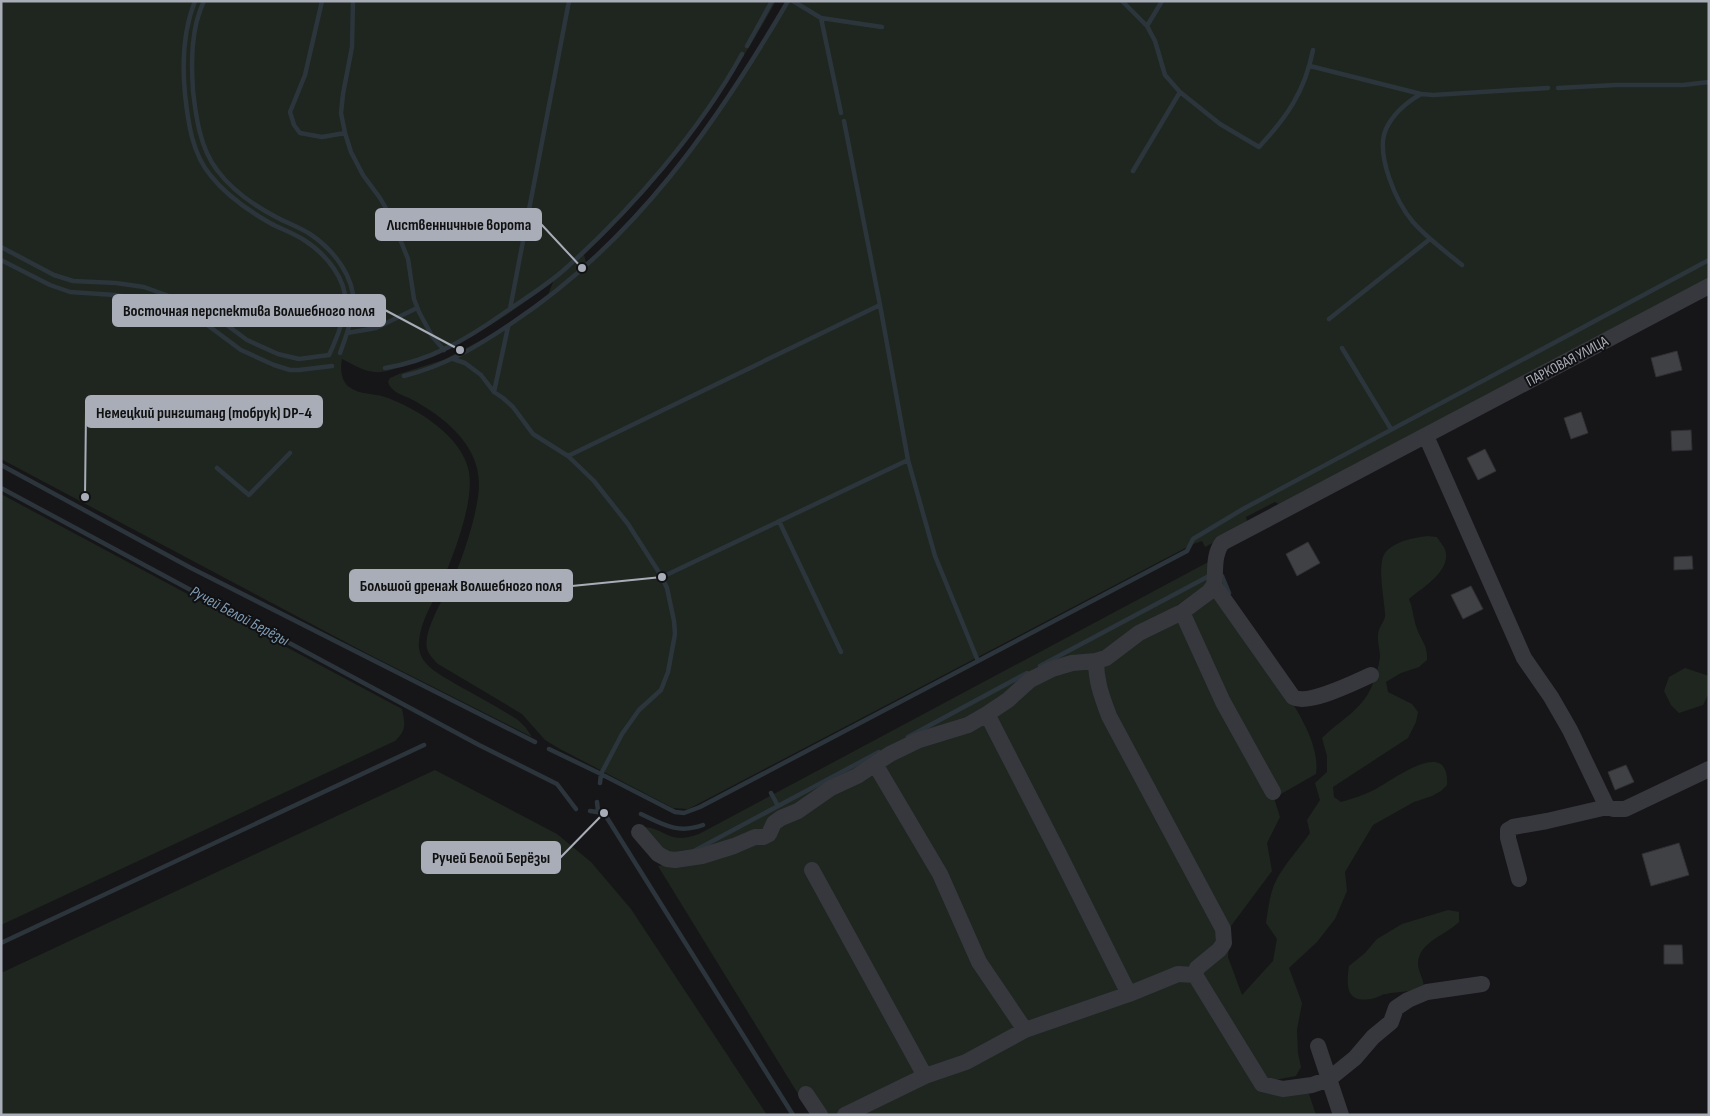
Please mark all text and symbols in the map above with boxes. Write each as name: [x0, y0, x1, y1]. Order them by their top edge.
callout: Лиственничные ворота: [376, 209, 541, 240]
text: Лиственничные ворота: [386, 216, 531, 235]
callout: Восточная перспектива Волшебного поля: [113, 295, 385, 326]
text: Восточная перспектива Волшебного поля: [123, 302, 375, 321]
street label: ПАРКОВАЯ УЛИЦА: [1523, 332, 1612, 391]
callout: Немецкий рингштанд (тобрук) DP-4: [86, 396, 322, 427]
text: Немецкий рингштанд (тобрук) DP-4: [96, 404, 312, 423]
callout: Большой дренаж Волшебного поля: [350, 570, 572, 601]
text: Большой дренаж Волшебного поля: [360, 577, 562, 596]
water label: Ручей Белой Берёзы: [187, 582, 292, 650]
callout: Ручей Белой Берёзы: [422, 842, 560, 873]
text: Ручей Белой Берёзы: [432, 849, 550, 868]

